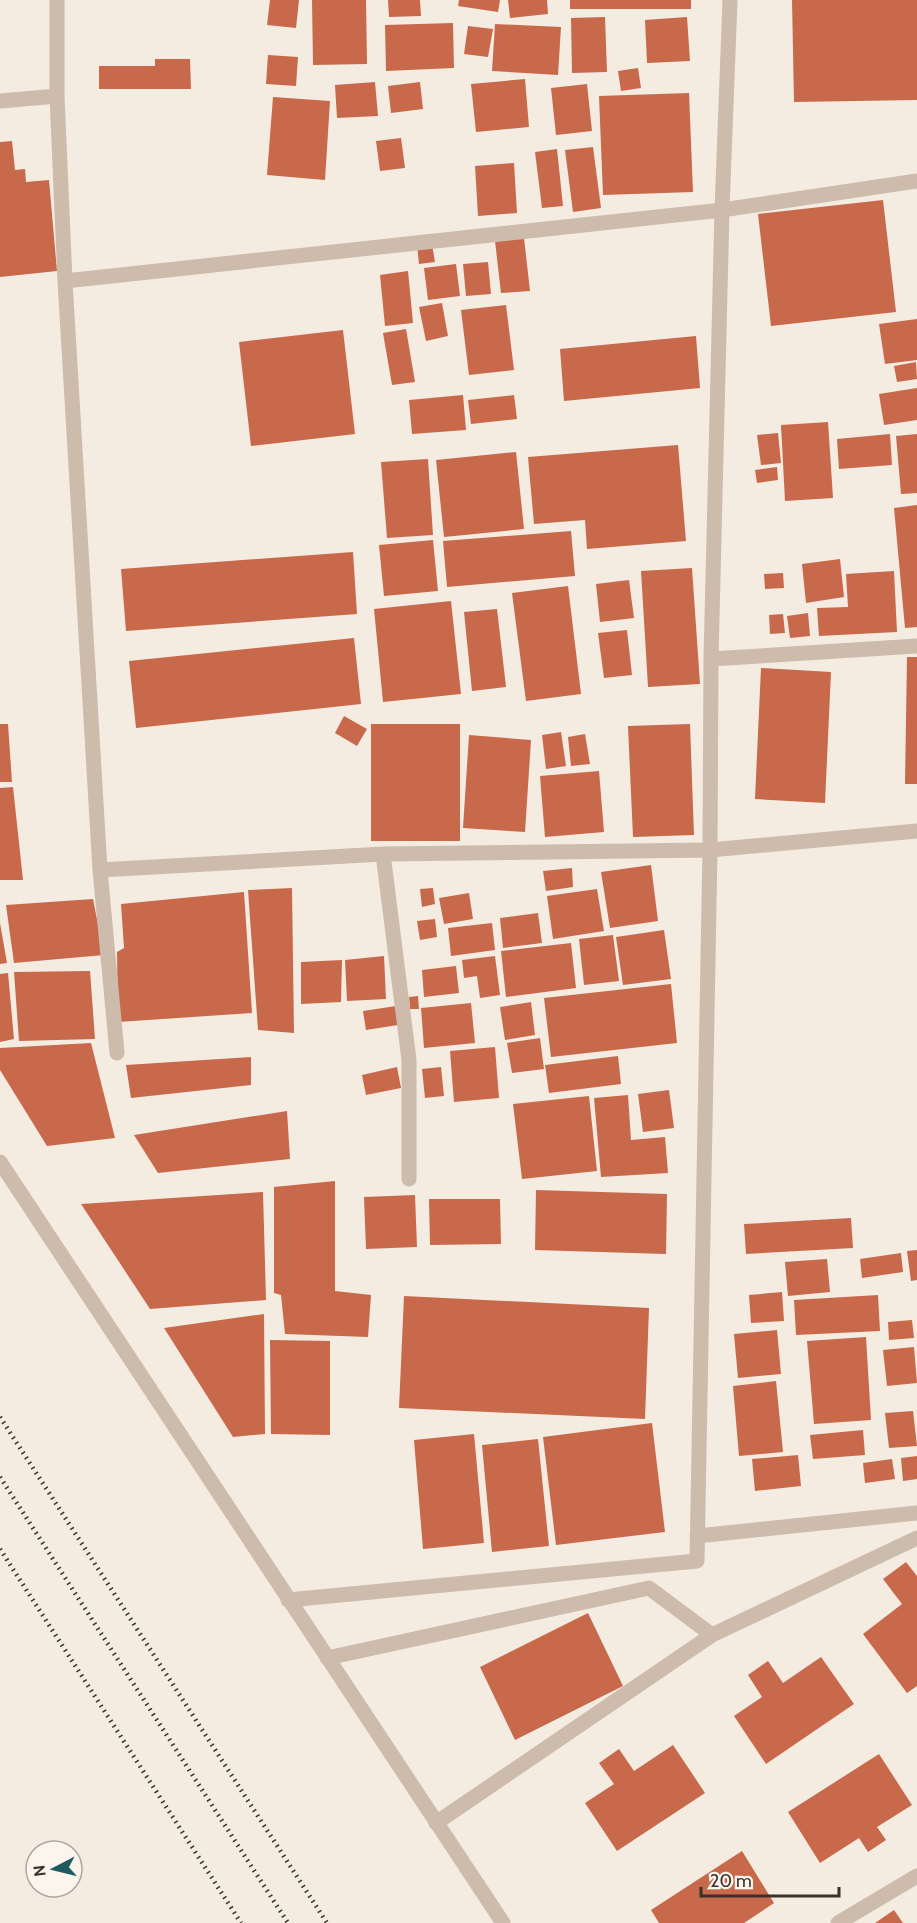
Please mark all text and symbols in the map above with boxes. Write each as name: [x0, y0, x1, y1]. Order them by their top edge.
north arrow: [24, 1839, 84, 1899]
scale bar: [701, 1860, 839, 1898]
text: N: [29, 1864, 50, 1878]
text: 20 m: [710, 1870, 752, 1892]

